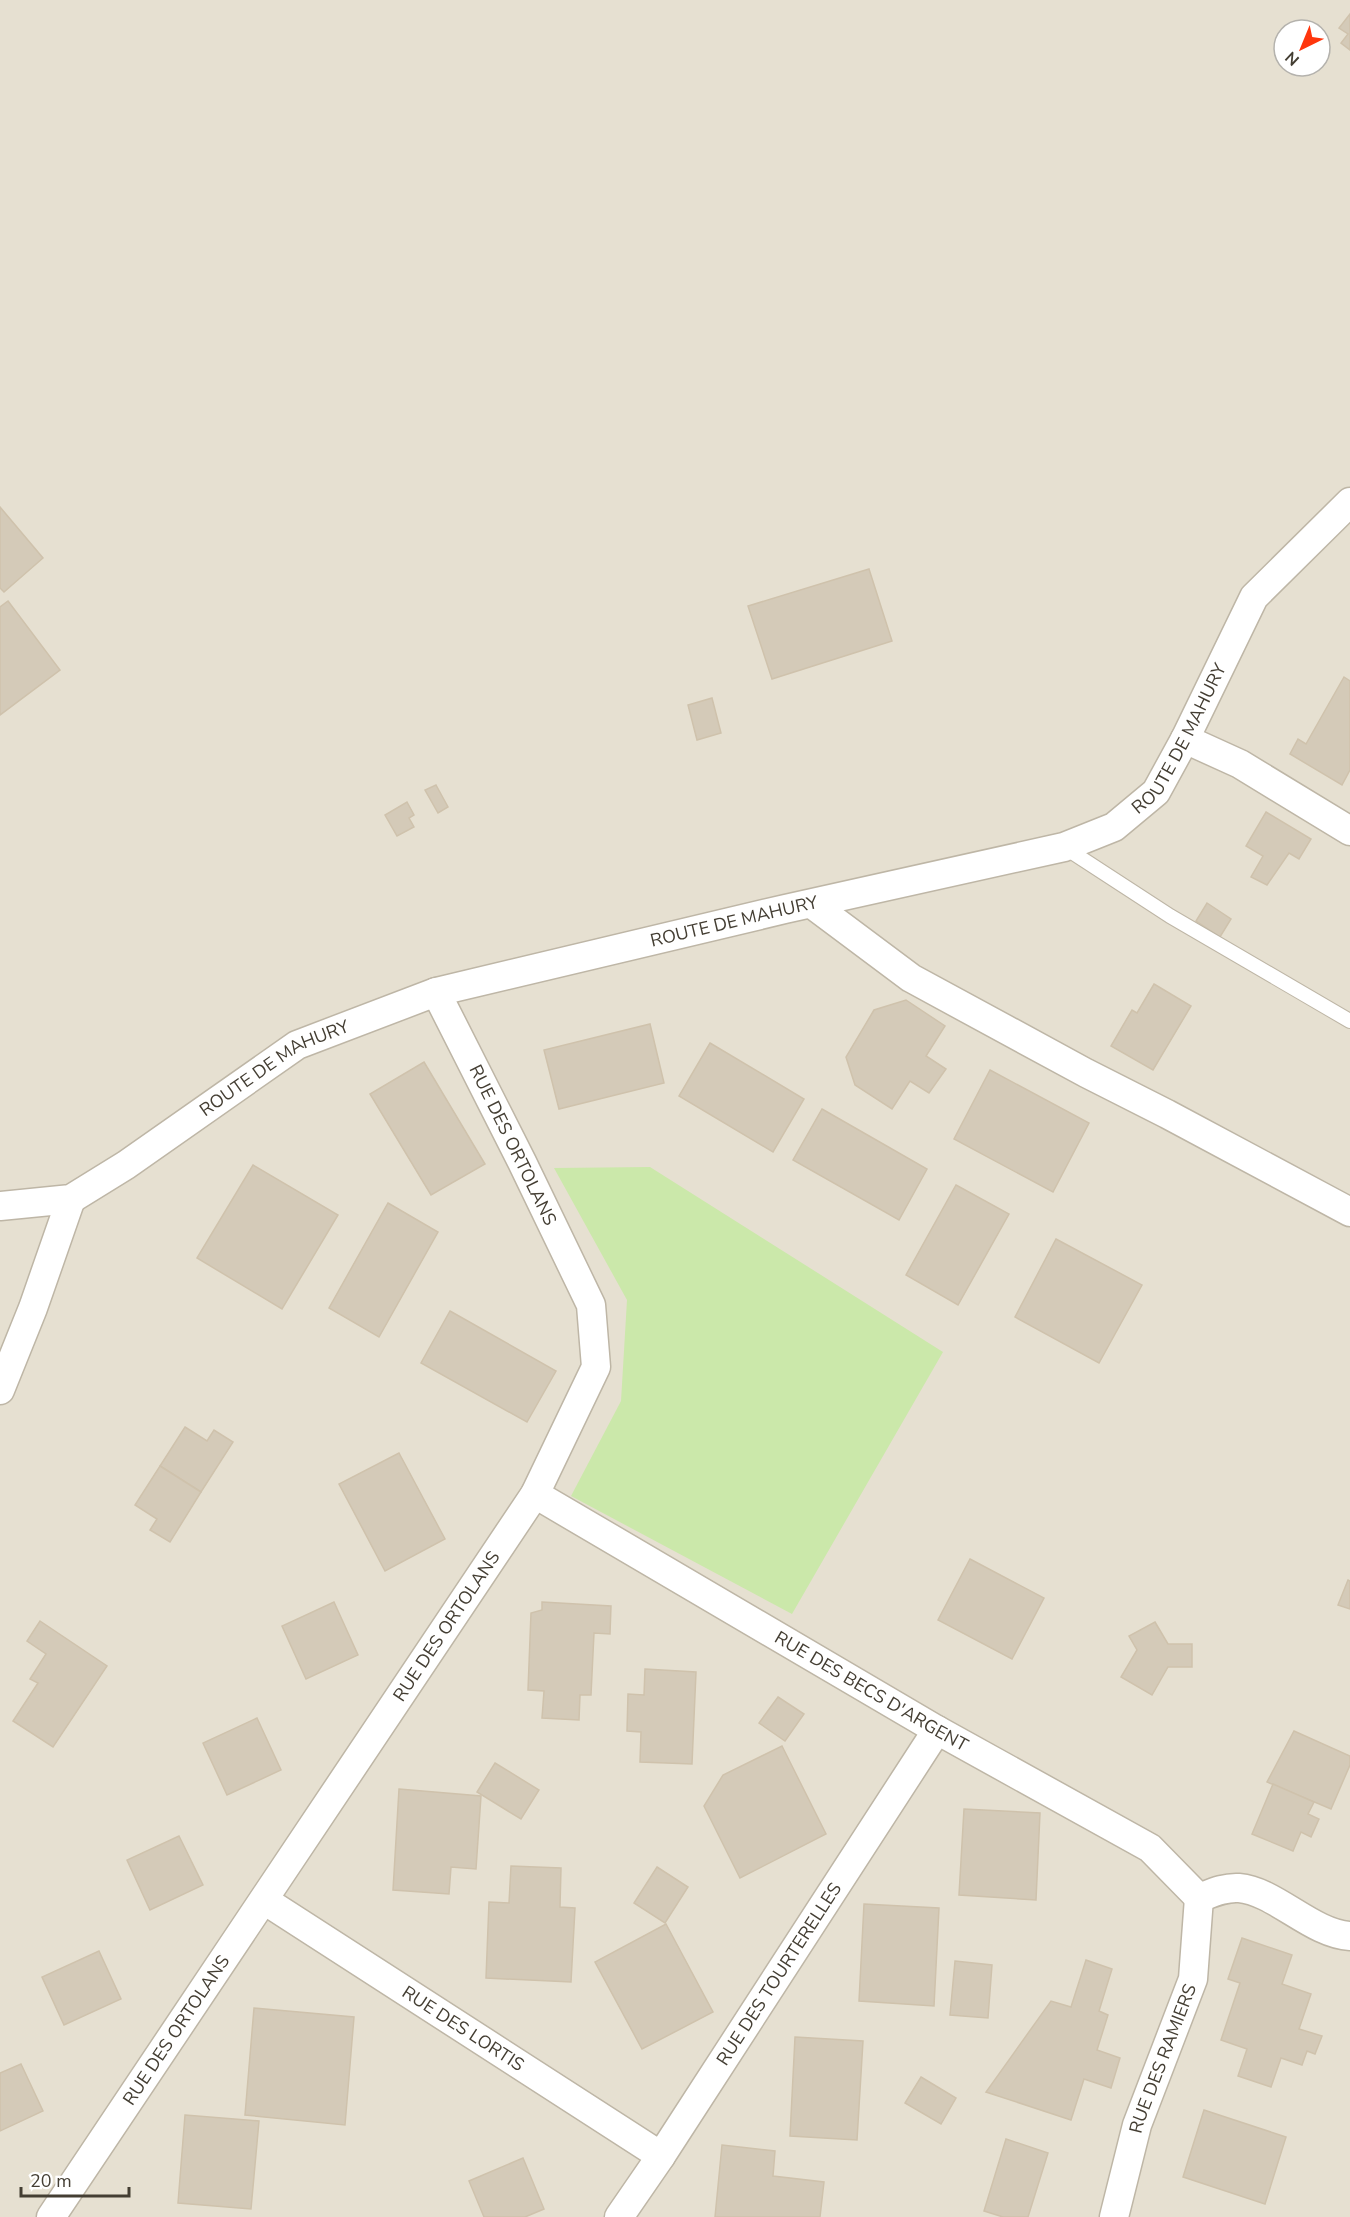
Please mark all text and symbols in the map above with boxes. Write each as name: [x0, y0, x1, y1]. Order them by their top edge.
north arrow: [1272, 18, 1332, 78]
text: N: [1281, 46, 1304, 70]
street label: ROUTE DE MAHURY: [1126, 659, 1232, 819]
street label: ROUTE DE MAHURY: [648, 890, 820, 953]
street label: ROUTE DE MAHURY: [195, 1014, 353, 1122]
street label: RUE DES ORTOLANS: [464, 1061, 562, 1229]
street label: RUE DES ORTOLANS: [388, 1546, 505, 1706]
street label: RUE DES BECS D'ARGENT: [770, 1625, 973, 1757]
street label: RUE DES TOURTERELLES: [711, 1878, 847, 2070]
street label: RUE DES ORTOLANS: [117, 1950, 235, 2110]
street label: RUE DES LORTIS: [397, 1980, 529, 2077]
street label: RUE DES RAMIERS: [1123, 1980, 1202, 2136]
scale bar: [21, 2160, 129, 2198]
text: 20 m: [30, 2169, 72, 2193]

